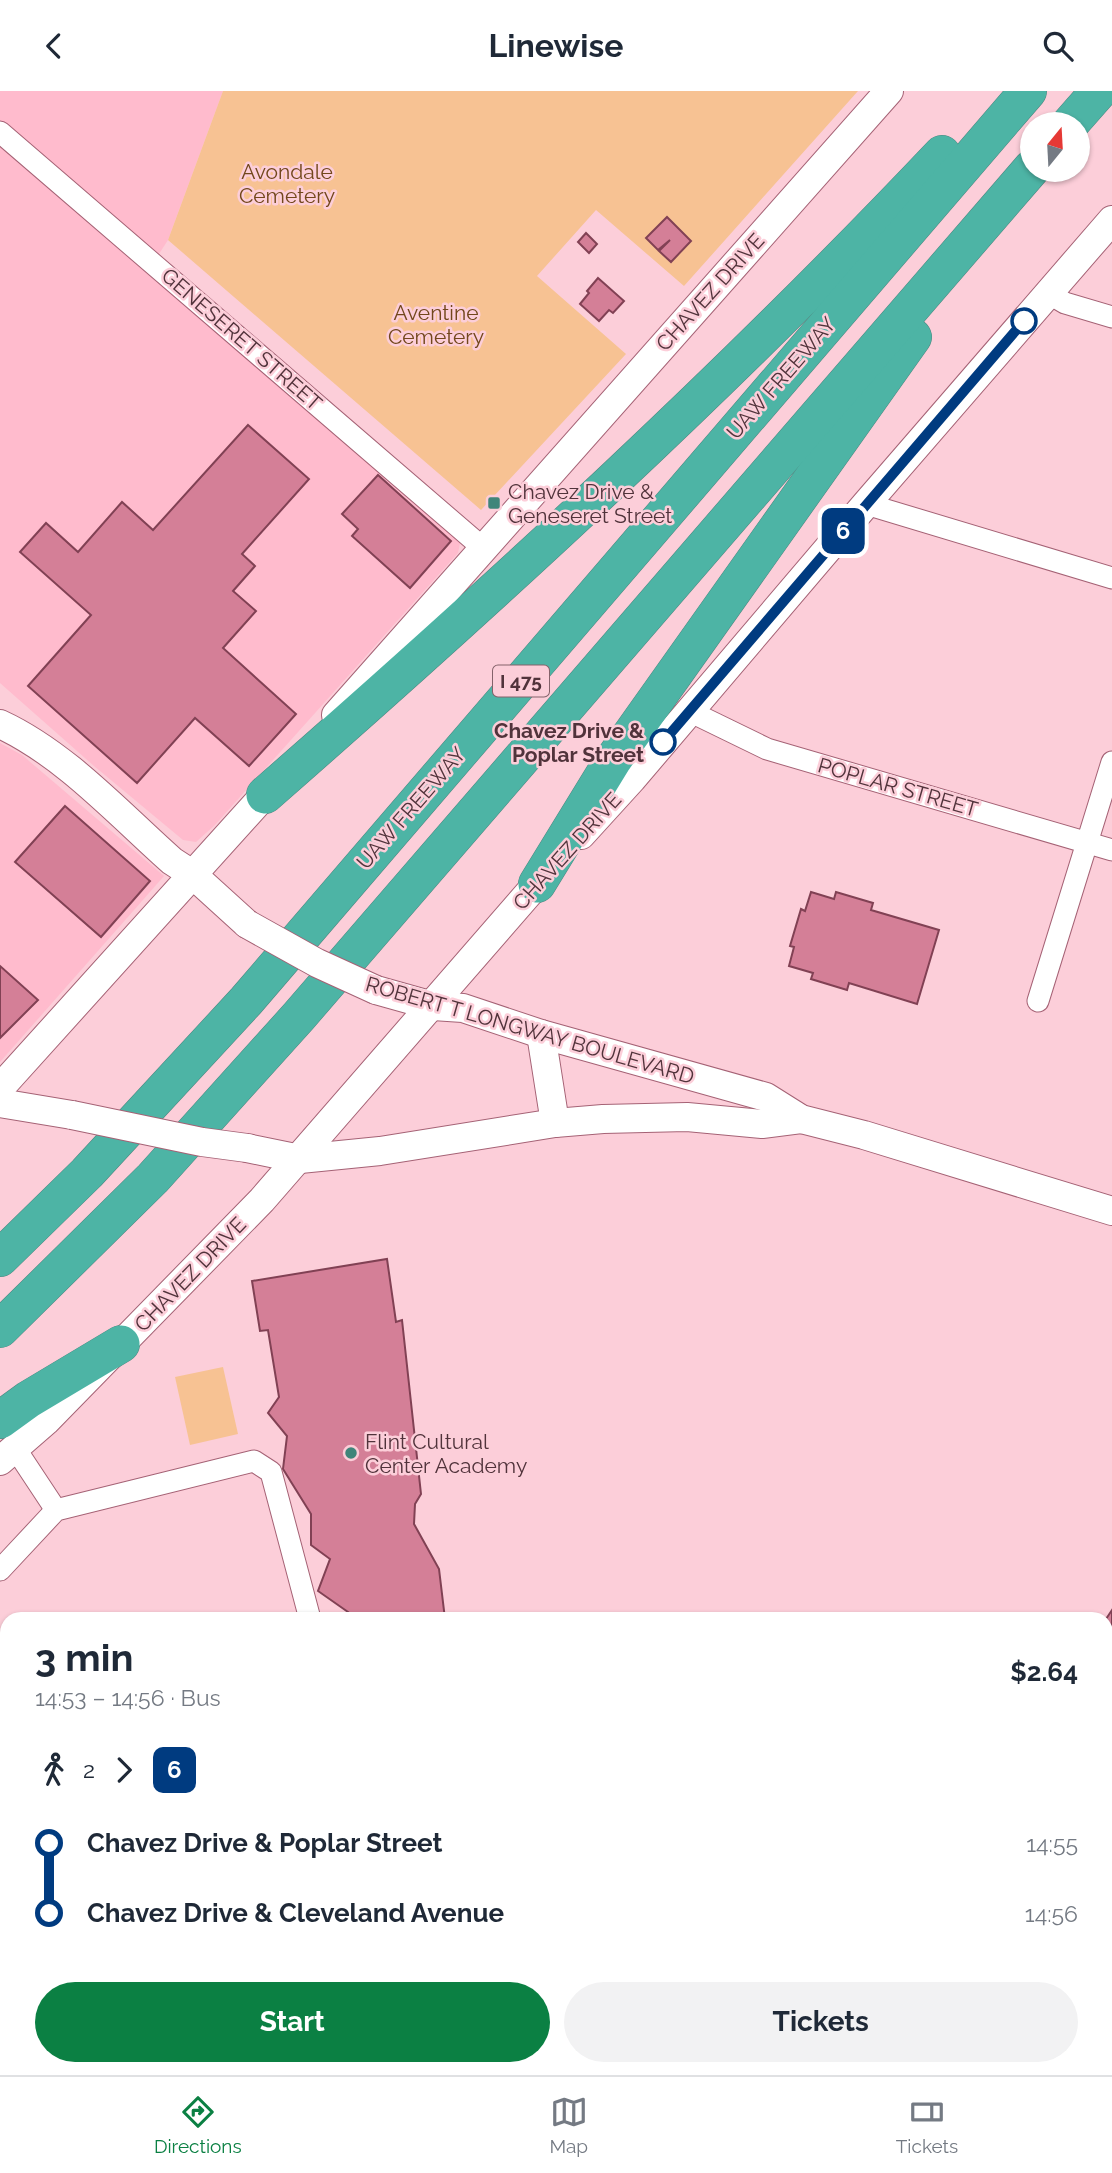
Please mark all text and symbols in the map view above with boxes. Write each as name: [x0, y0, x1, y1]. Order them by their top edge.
icon: back: [35, 27, 73, 65]
text: Linewise: [489, 27, 623, 64]
icon: search: [1039, 27, 1077, 65]
north arrow: [1020, 112, 1090, 182]
map controls: [1020, 112, 1090, 182]
park label: Avondale Cemetery: [239, 159, 335, 208]
street label: CHAVEZ DRIVE: [651, 228, 769, 356]
street label: GENESERET STREET: [157, 263, 327, 415]
park label: Aventine Cemetery: [388, 300, 484, 349]
unlabelled marker: [1011, 308, 1037, 334]
street label: UAW FREEWAY: [721, 312, 841, 444]
place label: Chavez Drive & Geneseret Street: [508, 479, 672, 528]
marker: Chavez Drive & Geneseret Street: [486, 495, 502, 511]
line badge: 6: [820, 508, 866, 554]
text: 6: [836, 516, 850, 545]
road number: I 475: [493, 666, 549, 697]
place label: Chavez Drive & Poplar Street: [494, 718, 644, 767]
marker: Chavez Drive & Poplar Street: [650, 729, 676, 755]
street label: UAW FREEWAY: [351, 742, 471, 874]
street label: POPLAR STREET: [815, 752, 981, 822]
street label: CHAVEZ DRIVE: [508, 787, 626, 915]
street label: ROBERT T LONGWAY BOULEVARD: [363, 971, 697, 1089]
street label: CHAVEZ DRIVE: [129, 1212, 251, 1336]
place label: Flint Cultural Center Academy: [365, 1429, 527, 1478]
marker: Flint Cultural Center Academy: [343, 1445, 359, 1461]
text: 3 min: [35, 1635, 133, 1680]
text: $2.64: [1010, 1657, 1078, 1687]
text: 14:53 – 14:56 · Bus: [35, 1684, 221, 1711]
icon: walk: [35, 1751, 73, 1789]
icon: forward: [105, 1751, 143, 1789]
text: 6: [167, 1755, 182, 1784]
text: 2: [83, 1756, 95, 1783]
text: Chavez Drive & Poplar Street: [87, 1828, 442, 1858]
text: 14:55: [1026, 1830, 1078, 1857]
text: Chavez Drive & Cleveland Avenue: [87, 1898, 504, 1928]
text: 14:56: [1025, 1900, 1078, 1927]
button: Start: [35, 1982, 550, 2062]
button: Tickets: [564, 1982, 1078, 2062]
tab: Directions: [154, 2093, 242, 2157]
tab: Map: [549, 2093, 588, 2157]
tab: Tickets: [896, 2093, 958, 2157]

